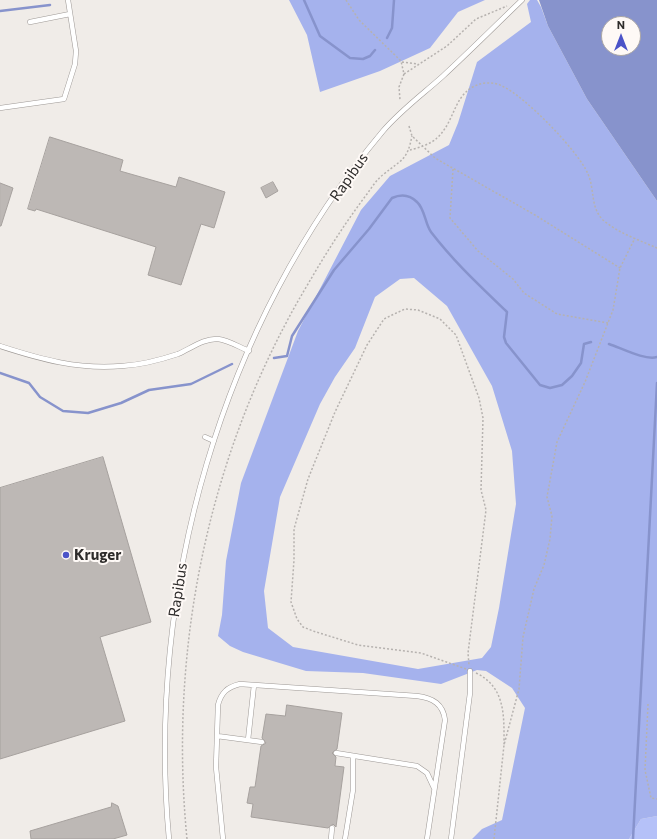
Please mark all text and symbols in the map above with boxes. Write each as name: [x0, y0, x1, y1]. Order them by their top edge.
north arrow: [601, 16, 641, 56]
text: N: [617, 18, 625, 31]
street label: Rapibus: [326, 149, 372, 205]
place label: Kruger: [74, 546, 121, 564]
marker: Kruger: [61, 550, 71, 560]
street label: Rapibus: [165, 562, 191, 618]

